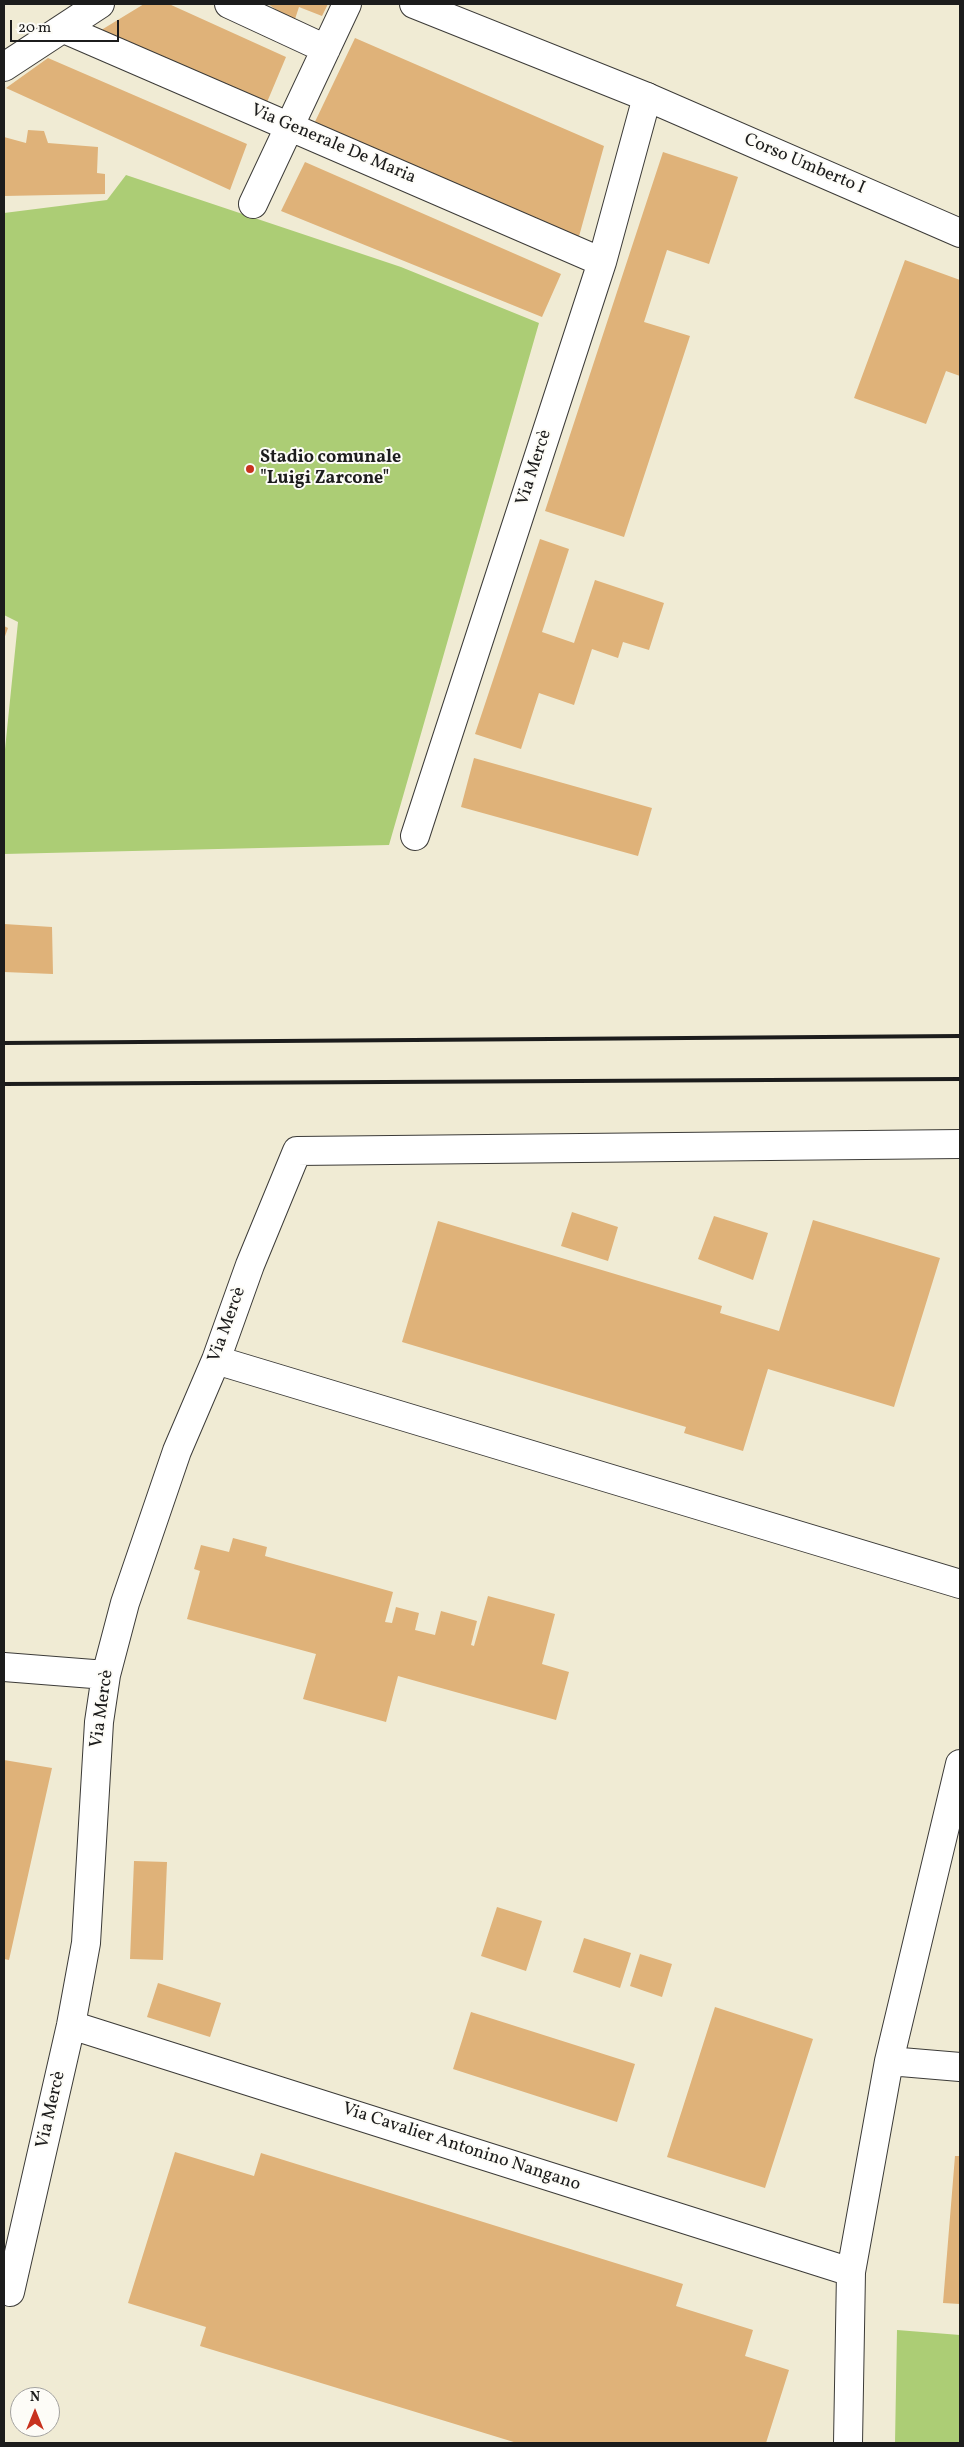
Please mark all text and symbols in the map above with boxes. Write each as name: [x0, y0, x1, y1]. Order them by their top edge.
scale bar: [12, 10, 121, 42]
text: 20 m: [18, 18, 51, 39]
street label: Via Generale De Maria: [247, 100, 419, 190]
street label: Corso Umberto I: [740, 130, 868, 200]
street label: Via Mercè: [513, 427, 557, 509]
place label: Stadio comunale "Luigi Zarcone": [260, 448, 401, 490]
marker: Stadio comunale "Luigi Zarcone": [244, 463, 256, 475]
street label: Via Mercè: [204, 1284, 252, 1366]
street label: Via Mercè: [87, 1669, 119, 1749]
street label: Via Mercè: [33, 2069, 71, 2151]
street label: Via Cavalier Antonino Nangano: [339, 2099, 583, 2197]
north arrow: [10, 2387, 60, 2437]
text: N: [30, 2388, 40, 2407]

